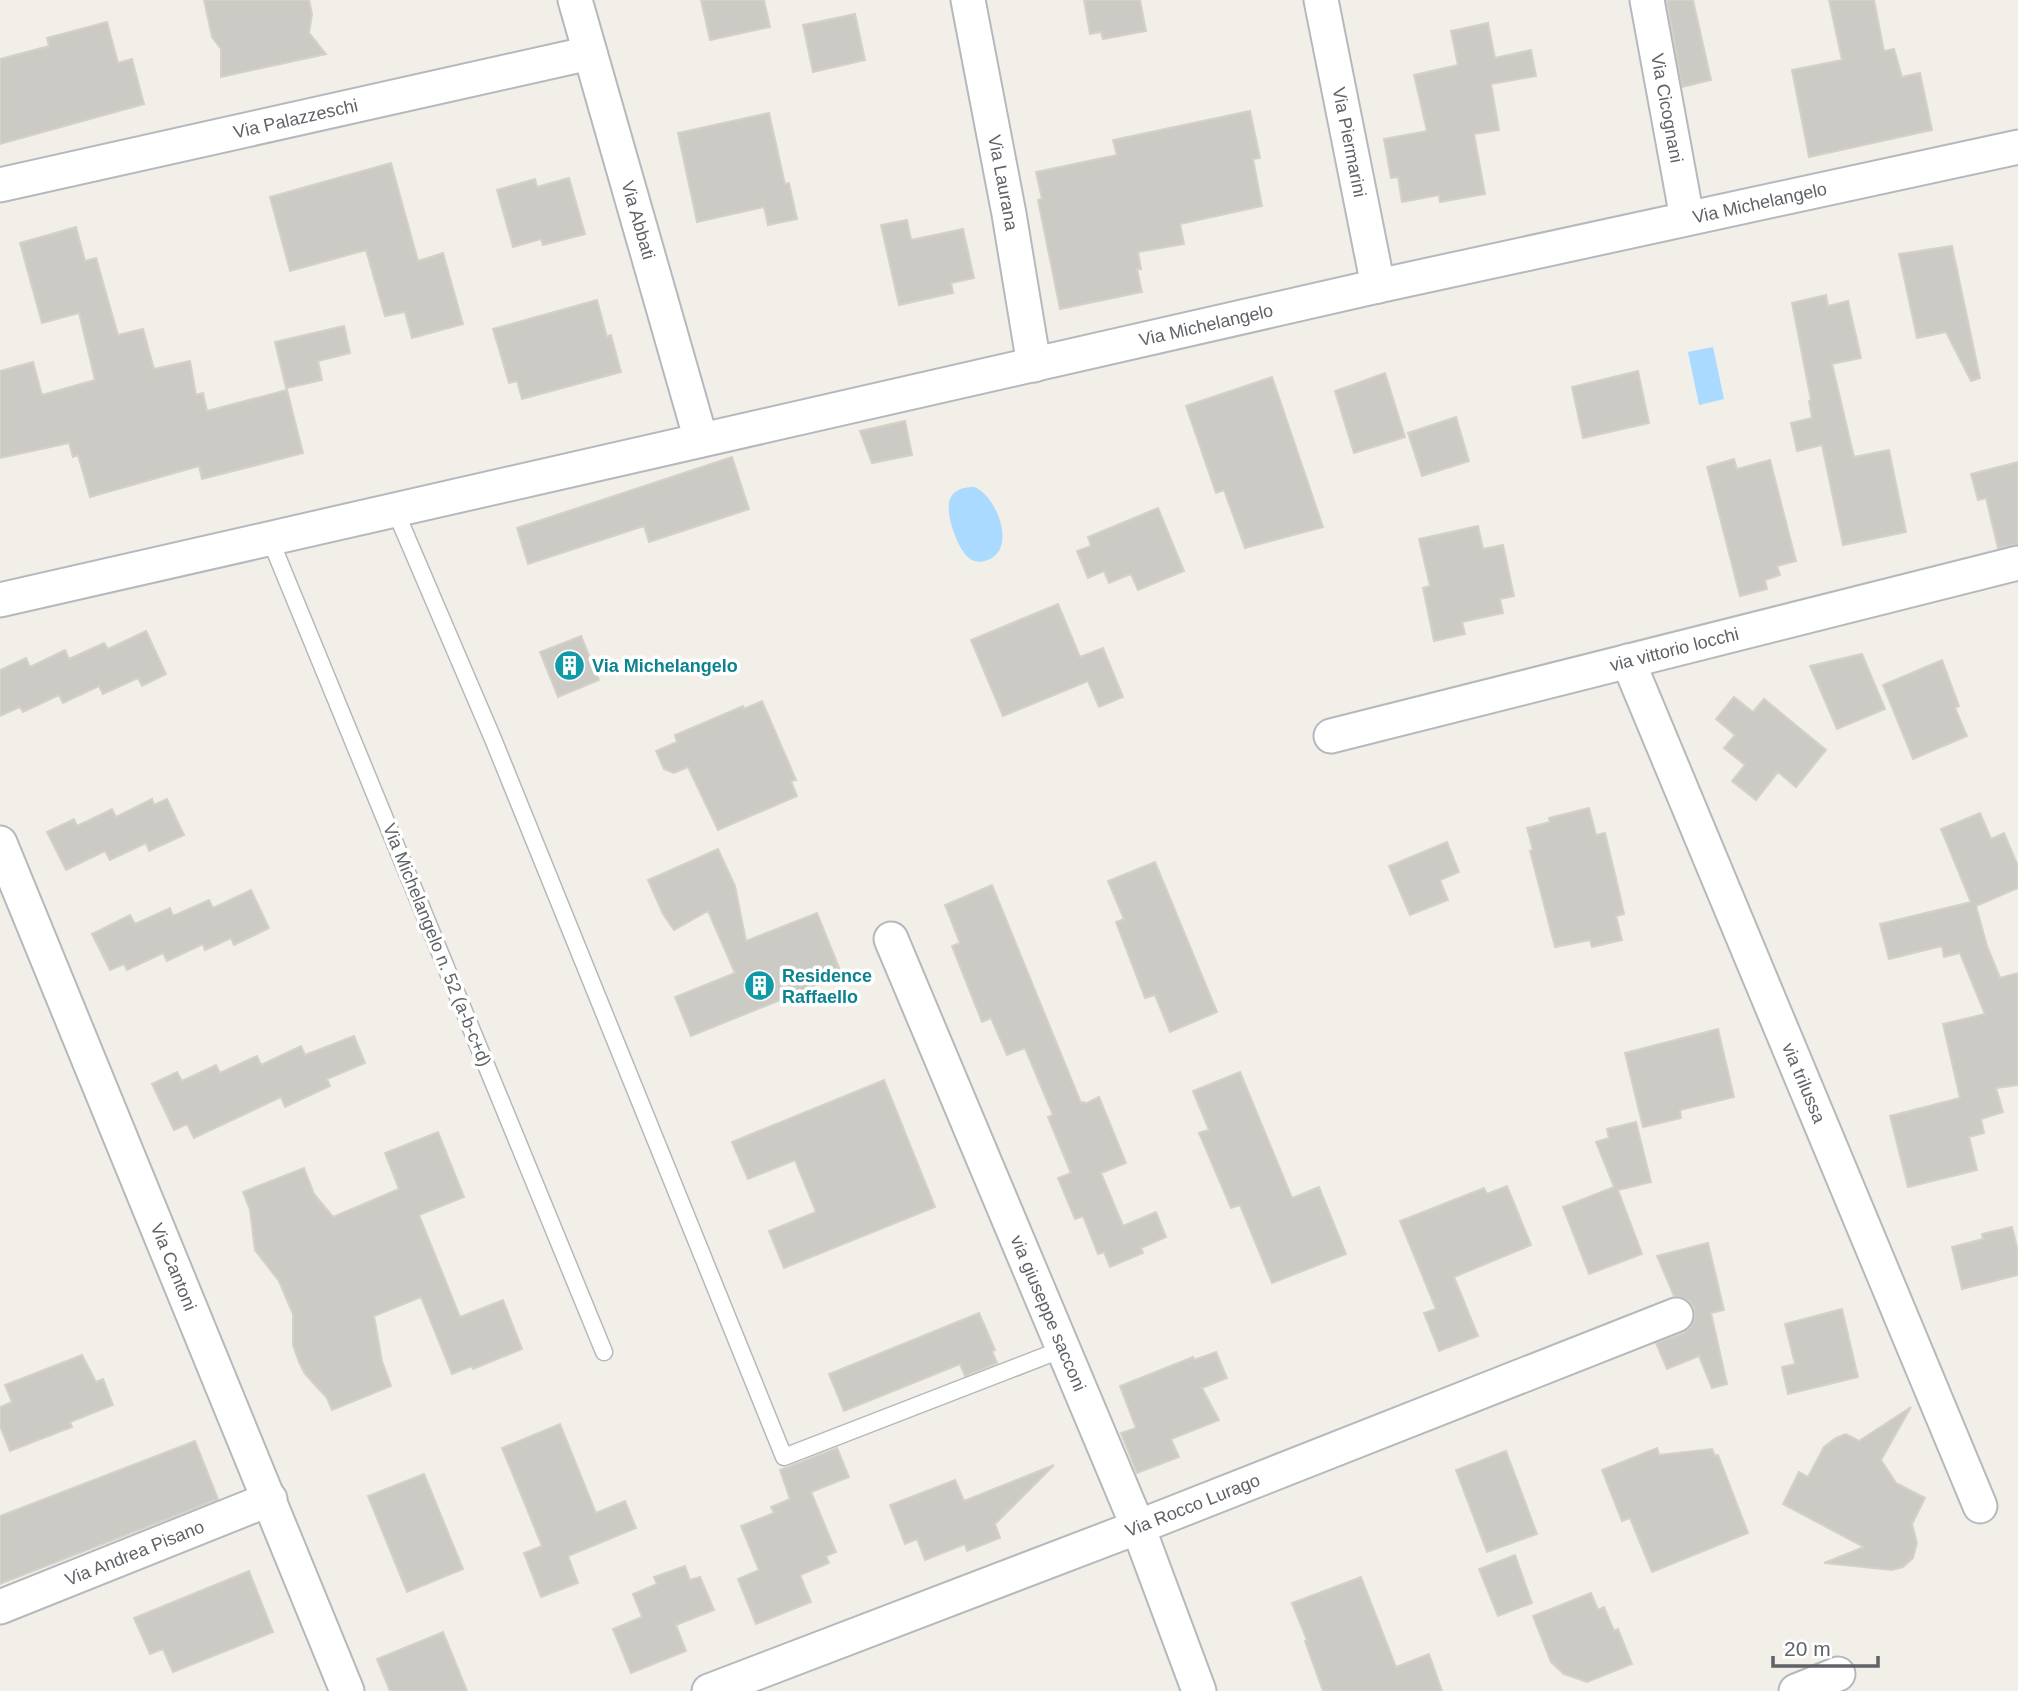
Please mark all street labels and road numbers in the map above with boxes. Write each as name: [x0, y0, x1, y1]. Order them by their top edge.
street label: Via Cicognani: [1647, 52, 1687, 164]
street label: Via Piermarini: [1329, 85, 1370, 199]
street label: Via Palazzeschi: [232, 95, 360, 142]
street label: Via Laurana: [984, 133, 1022, 233]
street label: Via Abbati: [617, 179, 659, 262]
street label: Via Michelangelo: [1691, 179, 1829, 227]
street label: Via Michelangelo: [1137, 300, 1275, 350]
street label: via vittorio locchi: [1608, 624, 1741, 675]
street label: Via Michelangelo n. 52 (a-b-c+d): [379, 821, 495, 1069]
street label: via trilussa: [1778, 1040, 1830, 1127]
street label: Via Cantoni: [147, 1220, 200, 1314]
street label: via giuseppe sacconi: [1007, 1232, 1090, 1394]
street label: Via Rocco Lurago: [1123, 1470, 1263, 1541]
street label: Via Andrea Pisano: [62, 1516, 207, 1590]

